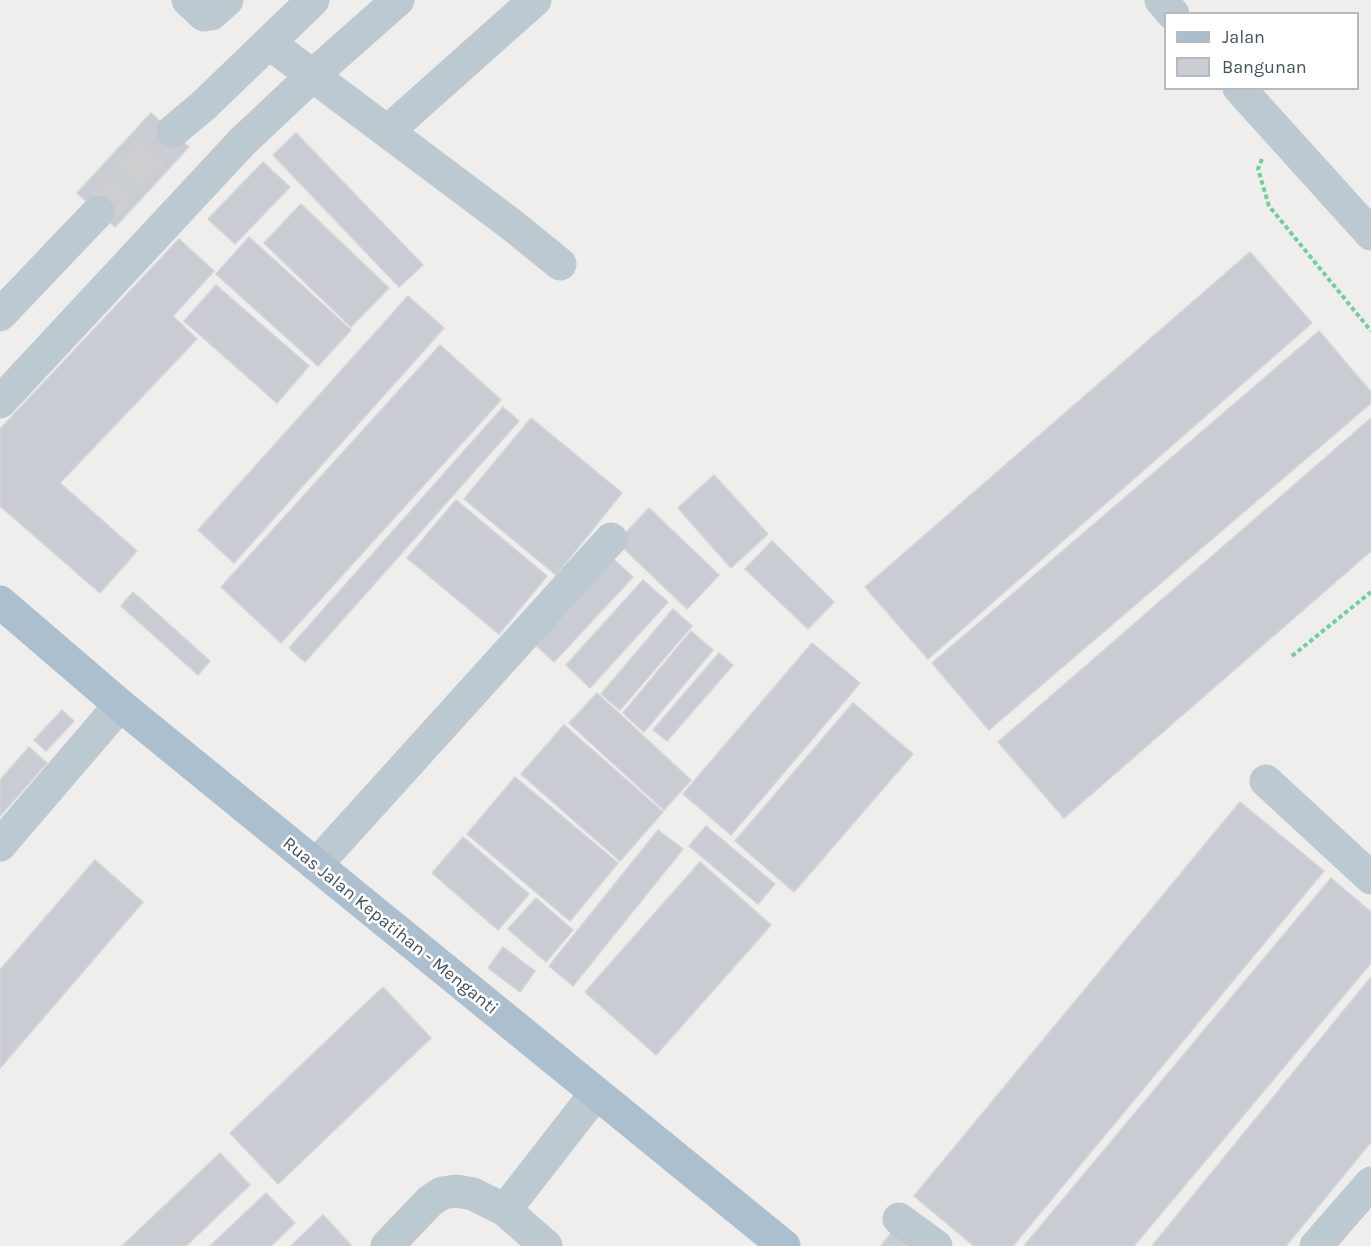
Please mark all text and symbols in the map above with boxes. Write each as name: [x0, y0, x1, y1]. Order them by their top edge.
legend: [1164, 12, 1359, 90]
text: Jalan: [1222, 26, 1265, 48]
text: Bangunan: [1222, 56, 1307, 78]
street label: Ruas Jalan Kepatihan - Menganti: [278, 833, 502, 1019]

